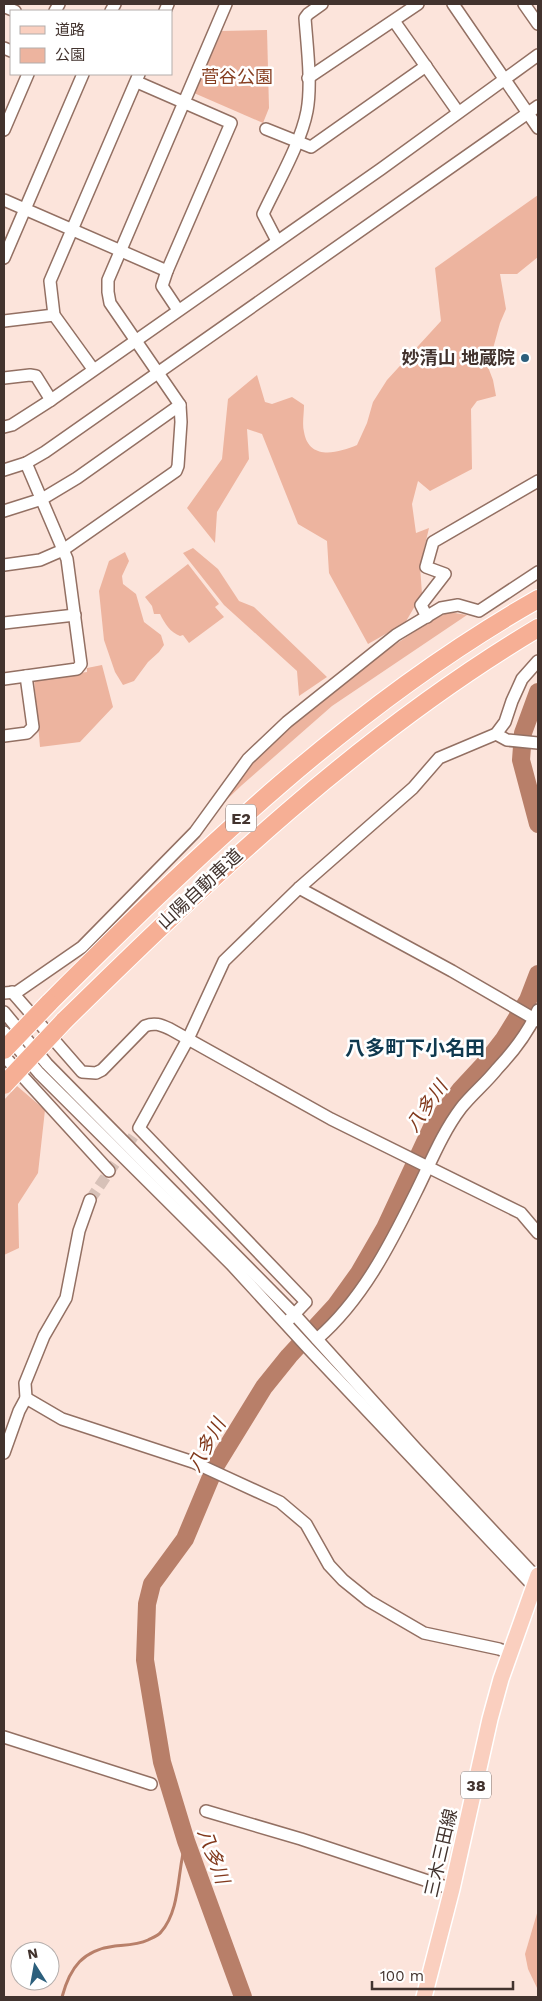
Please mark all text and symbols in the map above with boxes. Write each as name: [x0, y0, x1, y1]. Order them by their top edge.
legend: [10, 10, 172, 75]
text: 道路: [55, 21, 85, 39]
text: 公園: [55, 46, 85, 64]
park label: 菅谷公園: [201, 66, 273, 87]
place label: 妙清山 地蔵院: [402, 347, 515, 368]
marker: 妙清山 地蔵院: [519, 352, 531, 364]
road number: E2: [226, 804, 256, 831]
street label: 山陽自動車道: [153, 844, 246, 933]
district label: 八多町下小名田: [345, 1036, 485, 1060]
water label: 八多川: [401, 1075, 453, 1136]
water label: 八多川: [183, 1413, 231, 1476]
road number: 38: [461, 1772, 491, 1798]
street label: 三木三田線: [420, 1807, 461, 1899]
water label: 八多川: [193, 1825, 235, 1889]
north arrow: [10, 1941, 60, 1991]
text: N: [26, 1944, 39, 1962]
scale bar: [372, 1958, 513, 1990]
text: 100 m: [380, 1967, 424, 1985]

